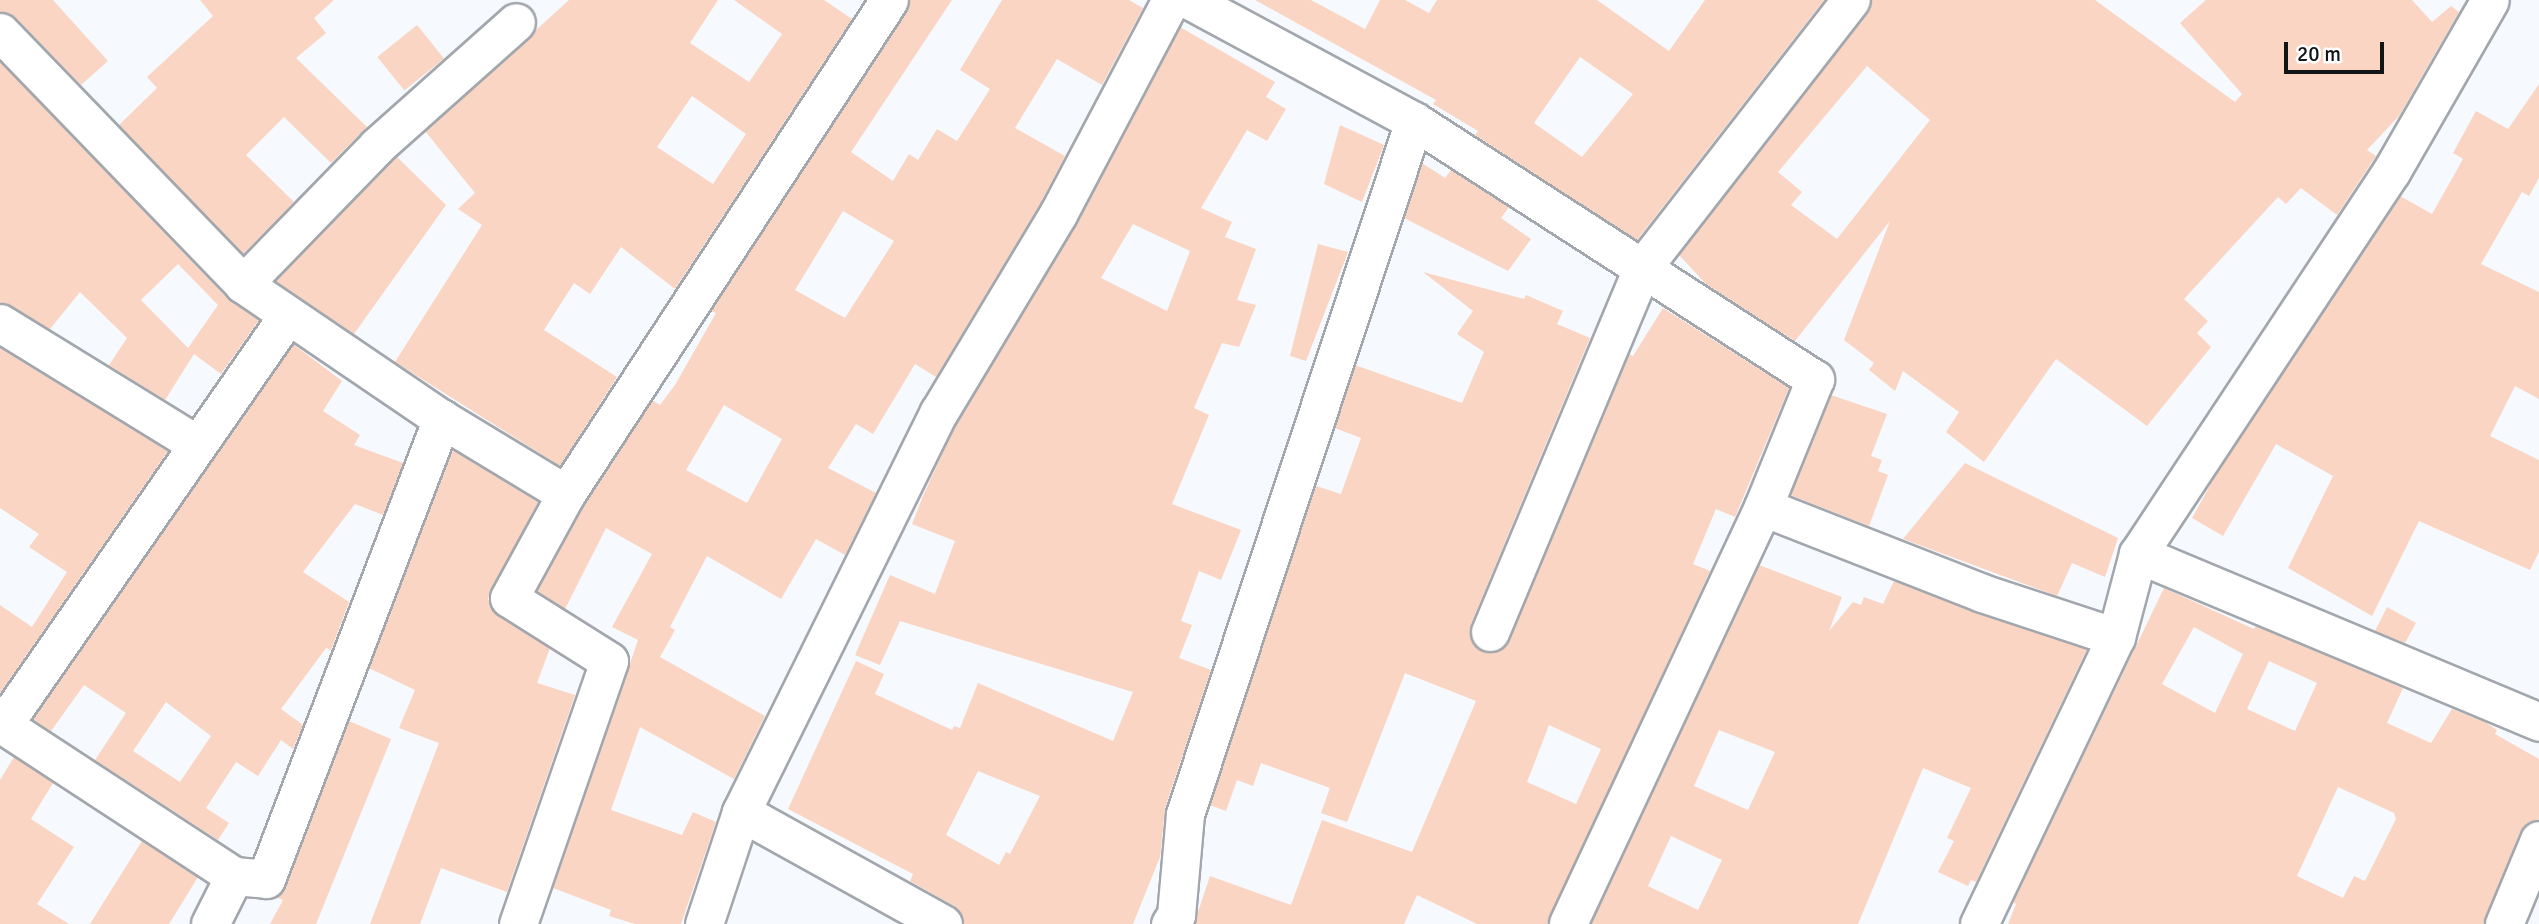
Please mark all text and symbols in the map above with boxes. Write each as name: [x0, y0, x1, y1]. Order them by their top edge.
scale bar: [2287, 28, 2387, 72]
text: 20 m: [2297, 41, 2341, 67]

